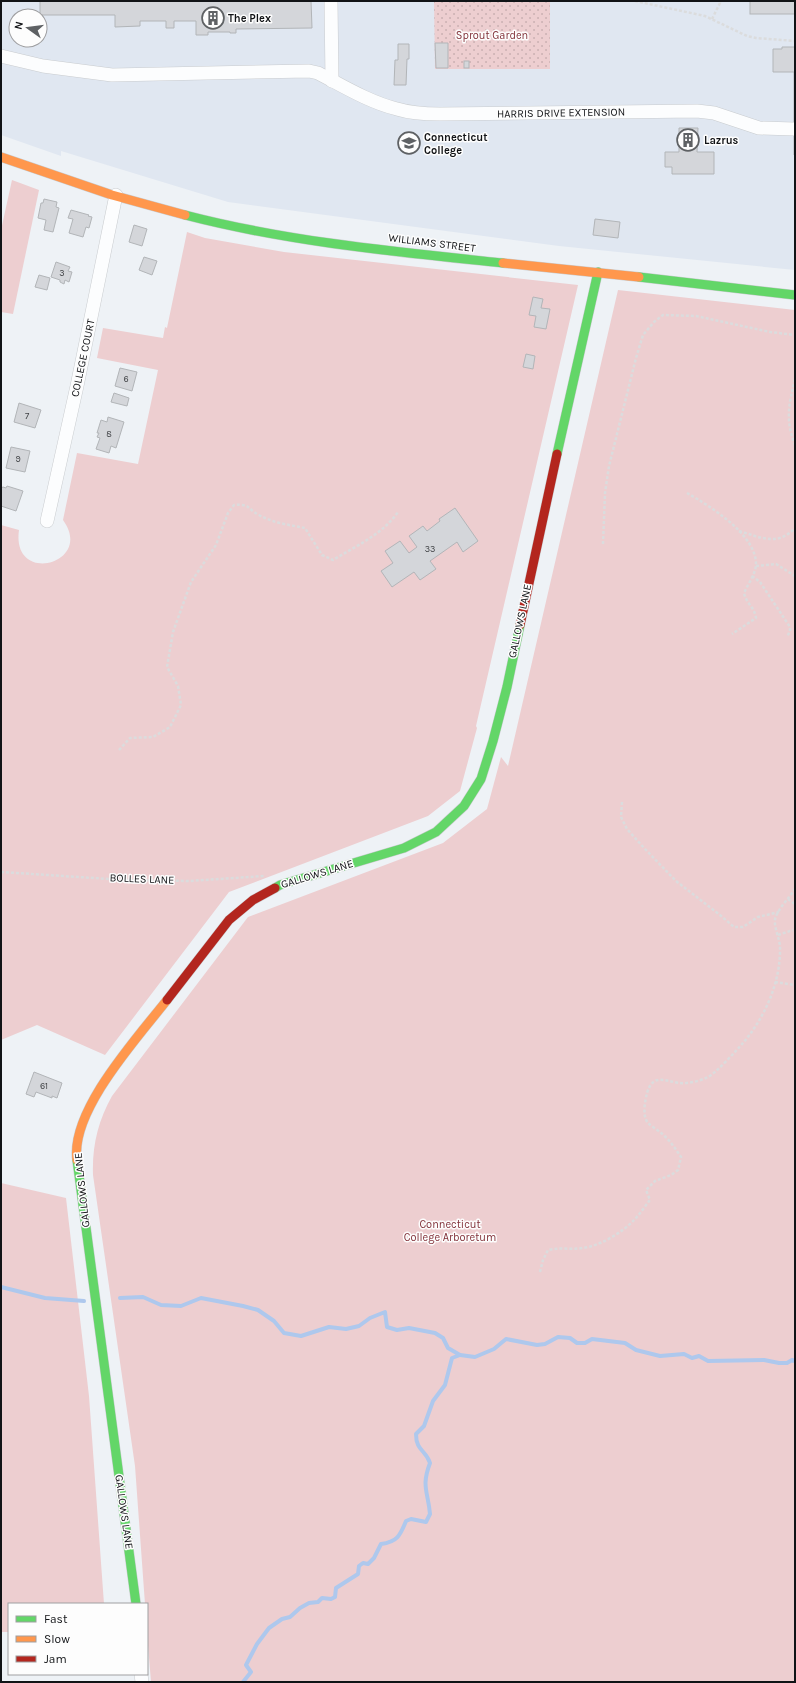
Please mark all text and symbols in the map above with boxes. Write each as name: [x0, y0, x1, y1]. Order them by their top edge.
building icon: The Plex: [200, 5, 226, 31]
north arrow: [8, 8, 48, 48]
place label: The Plex: [228, 12, 271, 25]
text: N: [12, 20, 26, 31]
park label: Sprout Garden: [456, 29, 528, 42]
street label: HARRIS DRIVE EXTENSION: [497, 105, 625, 121]
building icon: Lazrus: [675, 127, 701, 153]
school or university icon: Connecticut College: [396, 130, 422, 156]
place label: Connecticut College: [424, 131, 488, 157]
place label: Lazrus: [704, 134, 739, 147]
street label: WILLIAMS STREET: [388, 231, 477, 255]
house number: 3: [59, 268, 65, 278]
street label: COLLEGE COURT: [68, 317, 98, 398]
house number: 6: [123, 374, 129, 384]
house number: 7: [25, 411, 30, 421]
house number: 8: [106, 429, 112, 439]
house number: 9: [15, 454, 21, 464]
house number: 33: [425, 544, 435, 554]
street label: GALLOWS LANE: [506, 583, 534, 659]
street label: GALLOWS LANE: [279, 857, 355, 891]
street label: BOLLES LANE: [109, 871, 175, 887]
house number: 61: [40, 1081, 48, 1091]
street label: GALLOWS LANE: [72, 1152, 92, 1228]
park label: Connecticut College Arboretum: [404, 1218, 496, 1244]
street label: GALLOWS LANE: [112, 1474, 136, 1550]
legend: [8, 1603, 148, 1675]
text: Fast: [44, 1612, 68, 1626]
text: Slow: [44, 1632, 70, 1646]
text: Jam: [44, 1652, 67, 1666]

